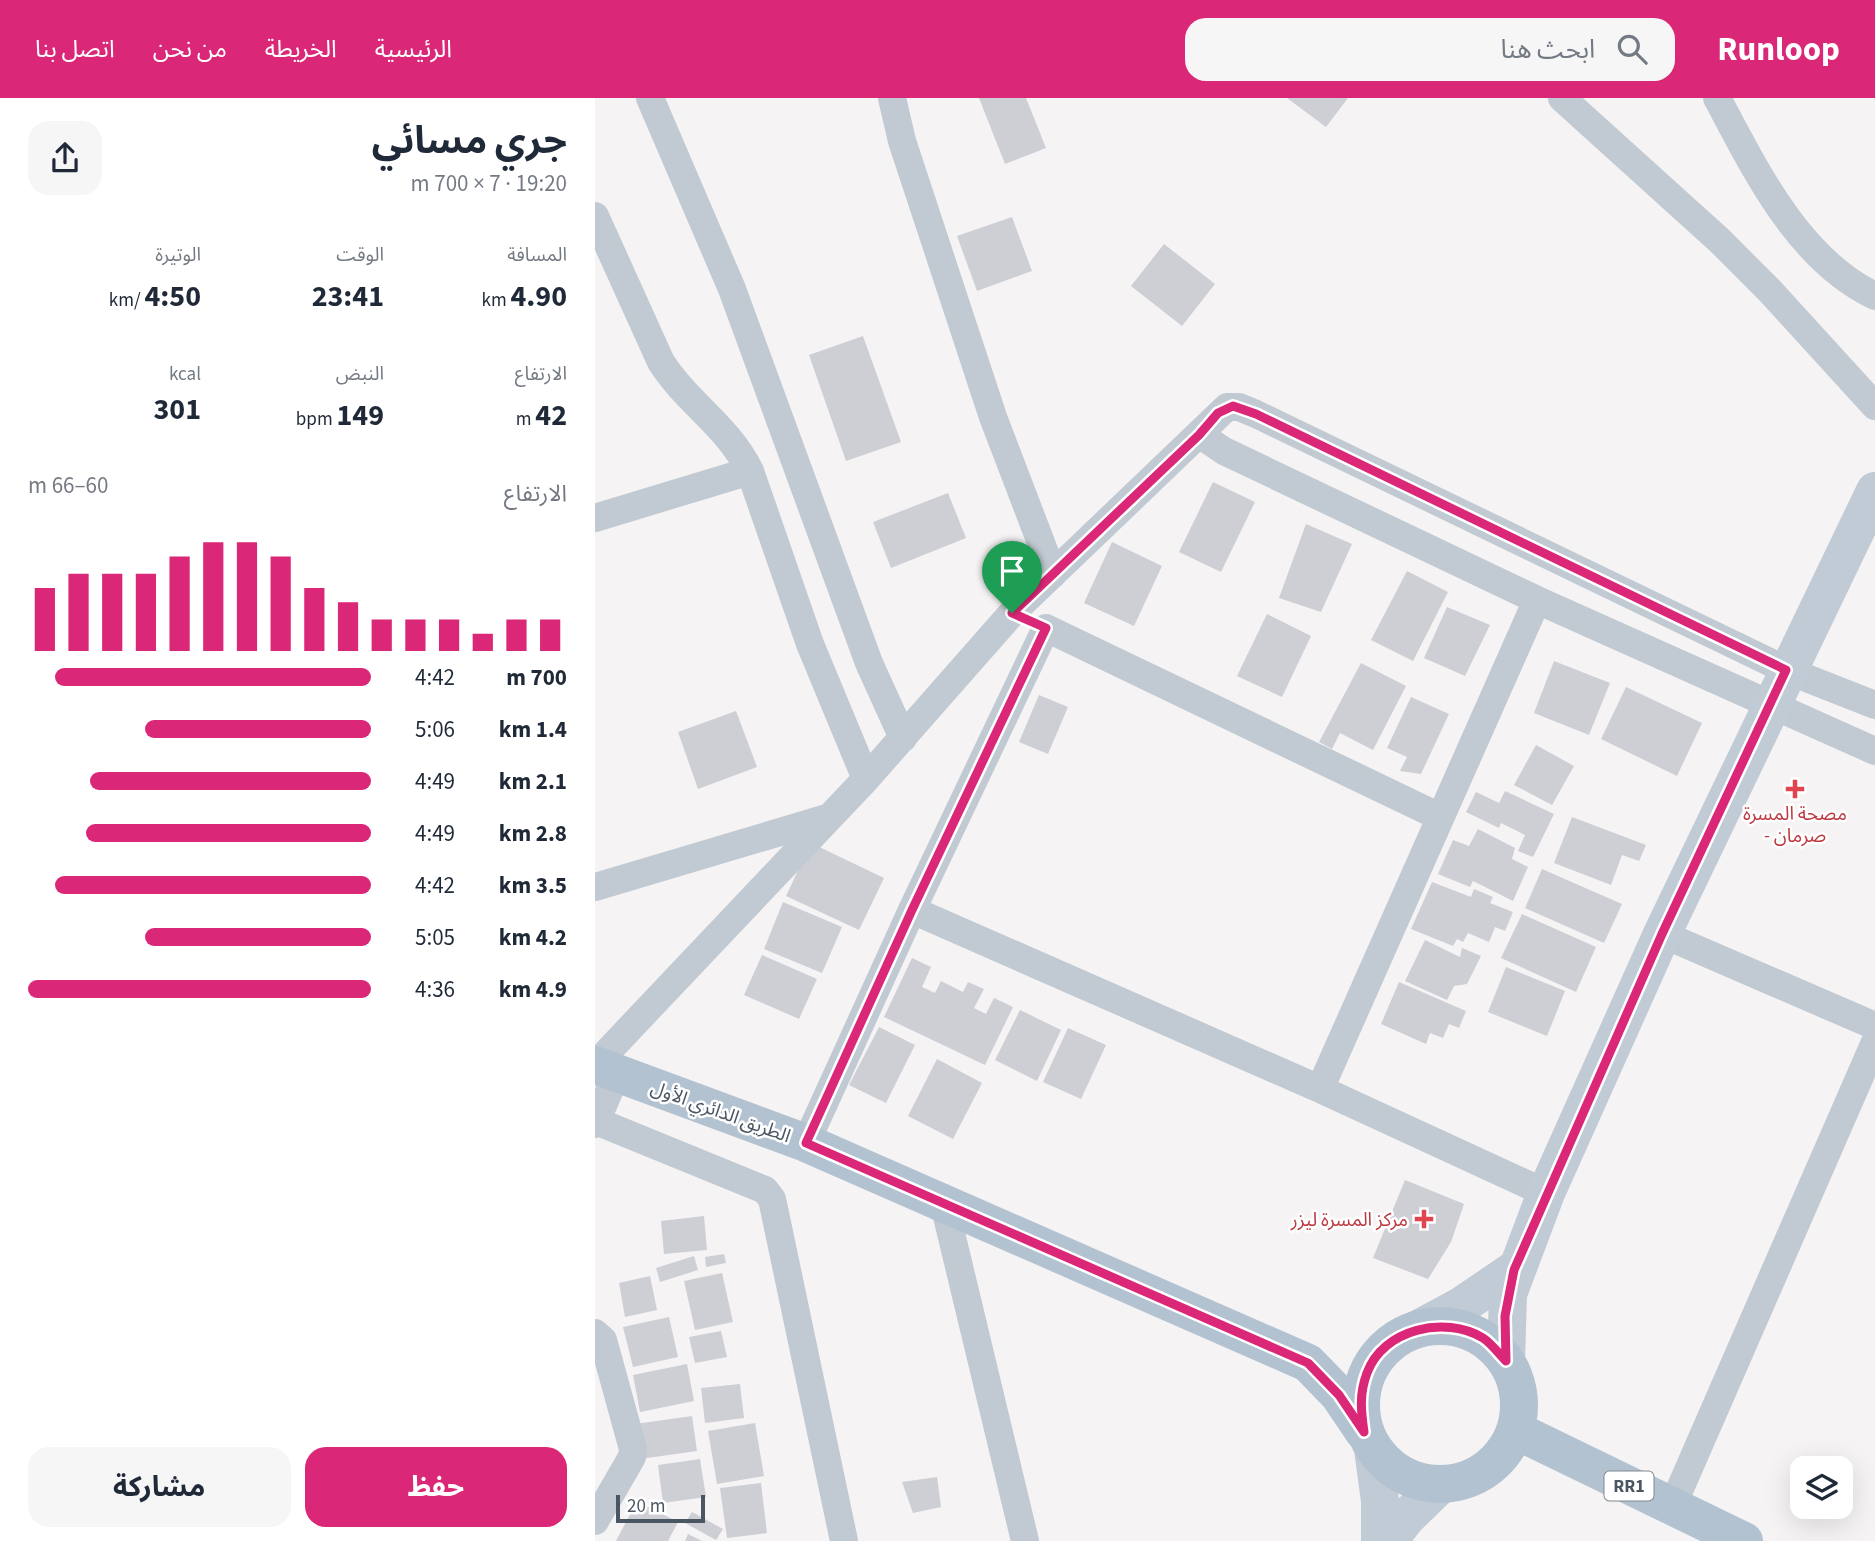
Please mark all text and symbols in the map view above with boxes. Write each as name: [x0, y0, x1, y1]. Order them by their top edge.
search box: [1185, 18, 1675, 81]
text: Runloop: [1717, 26, 1840, 73]
icon: search: [1613, 30, 1651, 68]
text: ابحث هنا: [1500, 31, 1595, 68]
text: اتصل بنا: [35, 32, 115, 67]
text: من نحن: [153, 32, 227, 67]
text: الخريطة: [265, 32, 337, 67]
text: الرئيسية: [375, 32, 452, 67]
text: جري مسائي: [372, 114, 567, 168]
button: share: [28, 121, 102, 195]
text: 19:20 · 7 × 700 m: [411, 167, 567, 200]
text: الوتيرة: [155, 242, 201, 269]
text: الوقت: [336, 242, 384, 269]
text: المسافة: [507, 242, 567, 269]
text: 4:50: [144, 275, 201, 318]
text: 23:41: [312, 275, 384, 318]
text: 4.90: [510, 275, 567, 318]
text: /km: [109, 287, 144, 314]
text: km: [482, 287, 510, 314]
text: kcal: [169, 361, 201, 388]
text: النبض: [336, 361, 384, 388]
text: الارتفاع: [515, 361, 567, 388]
text: 301: [153, 388, 201, 431]
text: 149: [336, 394, 384, 437]
text: 42: [535, 394, 567, 437]
text: bpm: [296, 406, 336, 433]
text: m: [516, 406, 535, 433]
text: 60–66 m: [28, 469, 108, 502]
text: الارتفاع: [504, 477, 567, 510]
pin: [982, 541, 1042, 613]
icon: arrive: [993, 552, 1031, 590]
text: 4:42: [415, 661, 455, 694]
text: 700 m: [506, 661, 567, 694]
text: 5:06: [415, 713, 455, 746]
text: 1.4 km: [499, 713, 567, 746]
text: 4:49: [415, 765, 455, 798]
text: 2.1 km: [499, 765, 567, 798]
marker: مصحة المسرة - صرمان: [1785, 779, 1805, 799]
place label: مصحة المسرة - صرمان: [1743, 801, 1847, 850]
text: 4:49: [415, 817, 455, 850]
text: 2.8 km: [499, 817, 567, 850]
text: 4:42: [415, 869, 455, 902]
text: 3.5 km: [499, 869, 567, 902]
text: 5:05: [415, 921, 455, 954]
text: 4.2 km: [499, 921, 567, 954]
text: 4:36: [415, 973, 455, 1006]
text: 4.9 km: [499, 973, 567, 1006]
street label: الطريق الدائري الأول: [647, 1075, 794, 1151]
place label: مركز المسرة ليزر: [1290, 1207, 1408, 1234]
marker: مركز المسرة ليزر: [1414, 1209, 1434, 1229]
button: مشاركة: [28, 1447, 291, 1527]
button: حفظ: [305, 1447, 567, 1527]
map controls: [1790, 1456, 1853, 1519]
button: layers: [1790, 1456, 1853, 1519]
road number: RR1: [1605, 1471, 1653, 1500]
scale bar: [616, 1492, 705, 1524]
text: 20 m: [627, 1493, 665, 1520]

